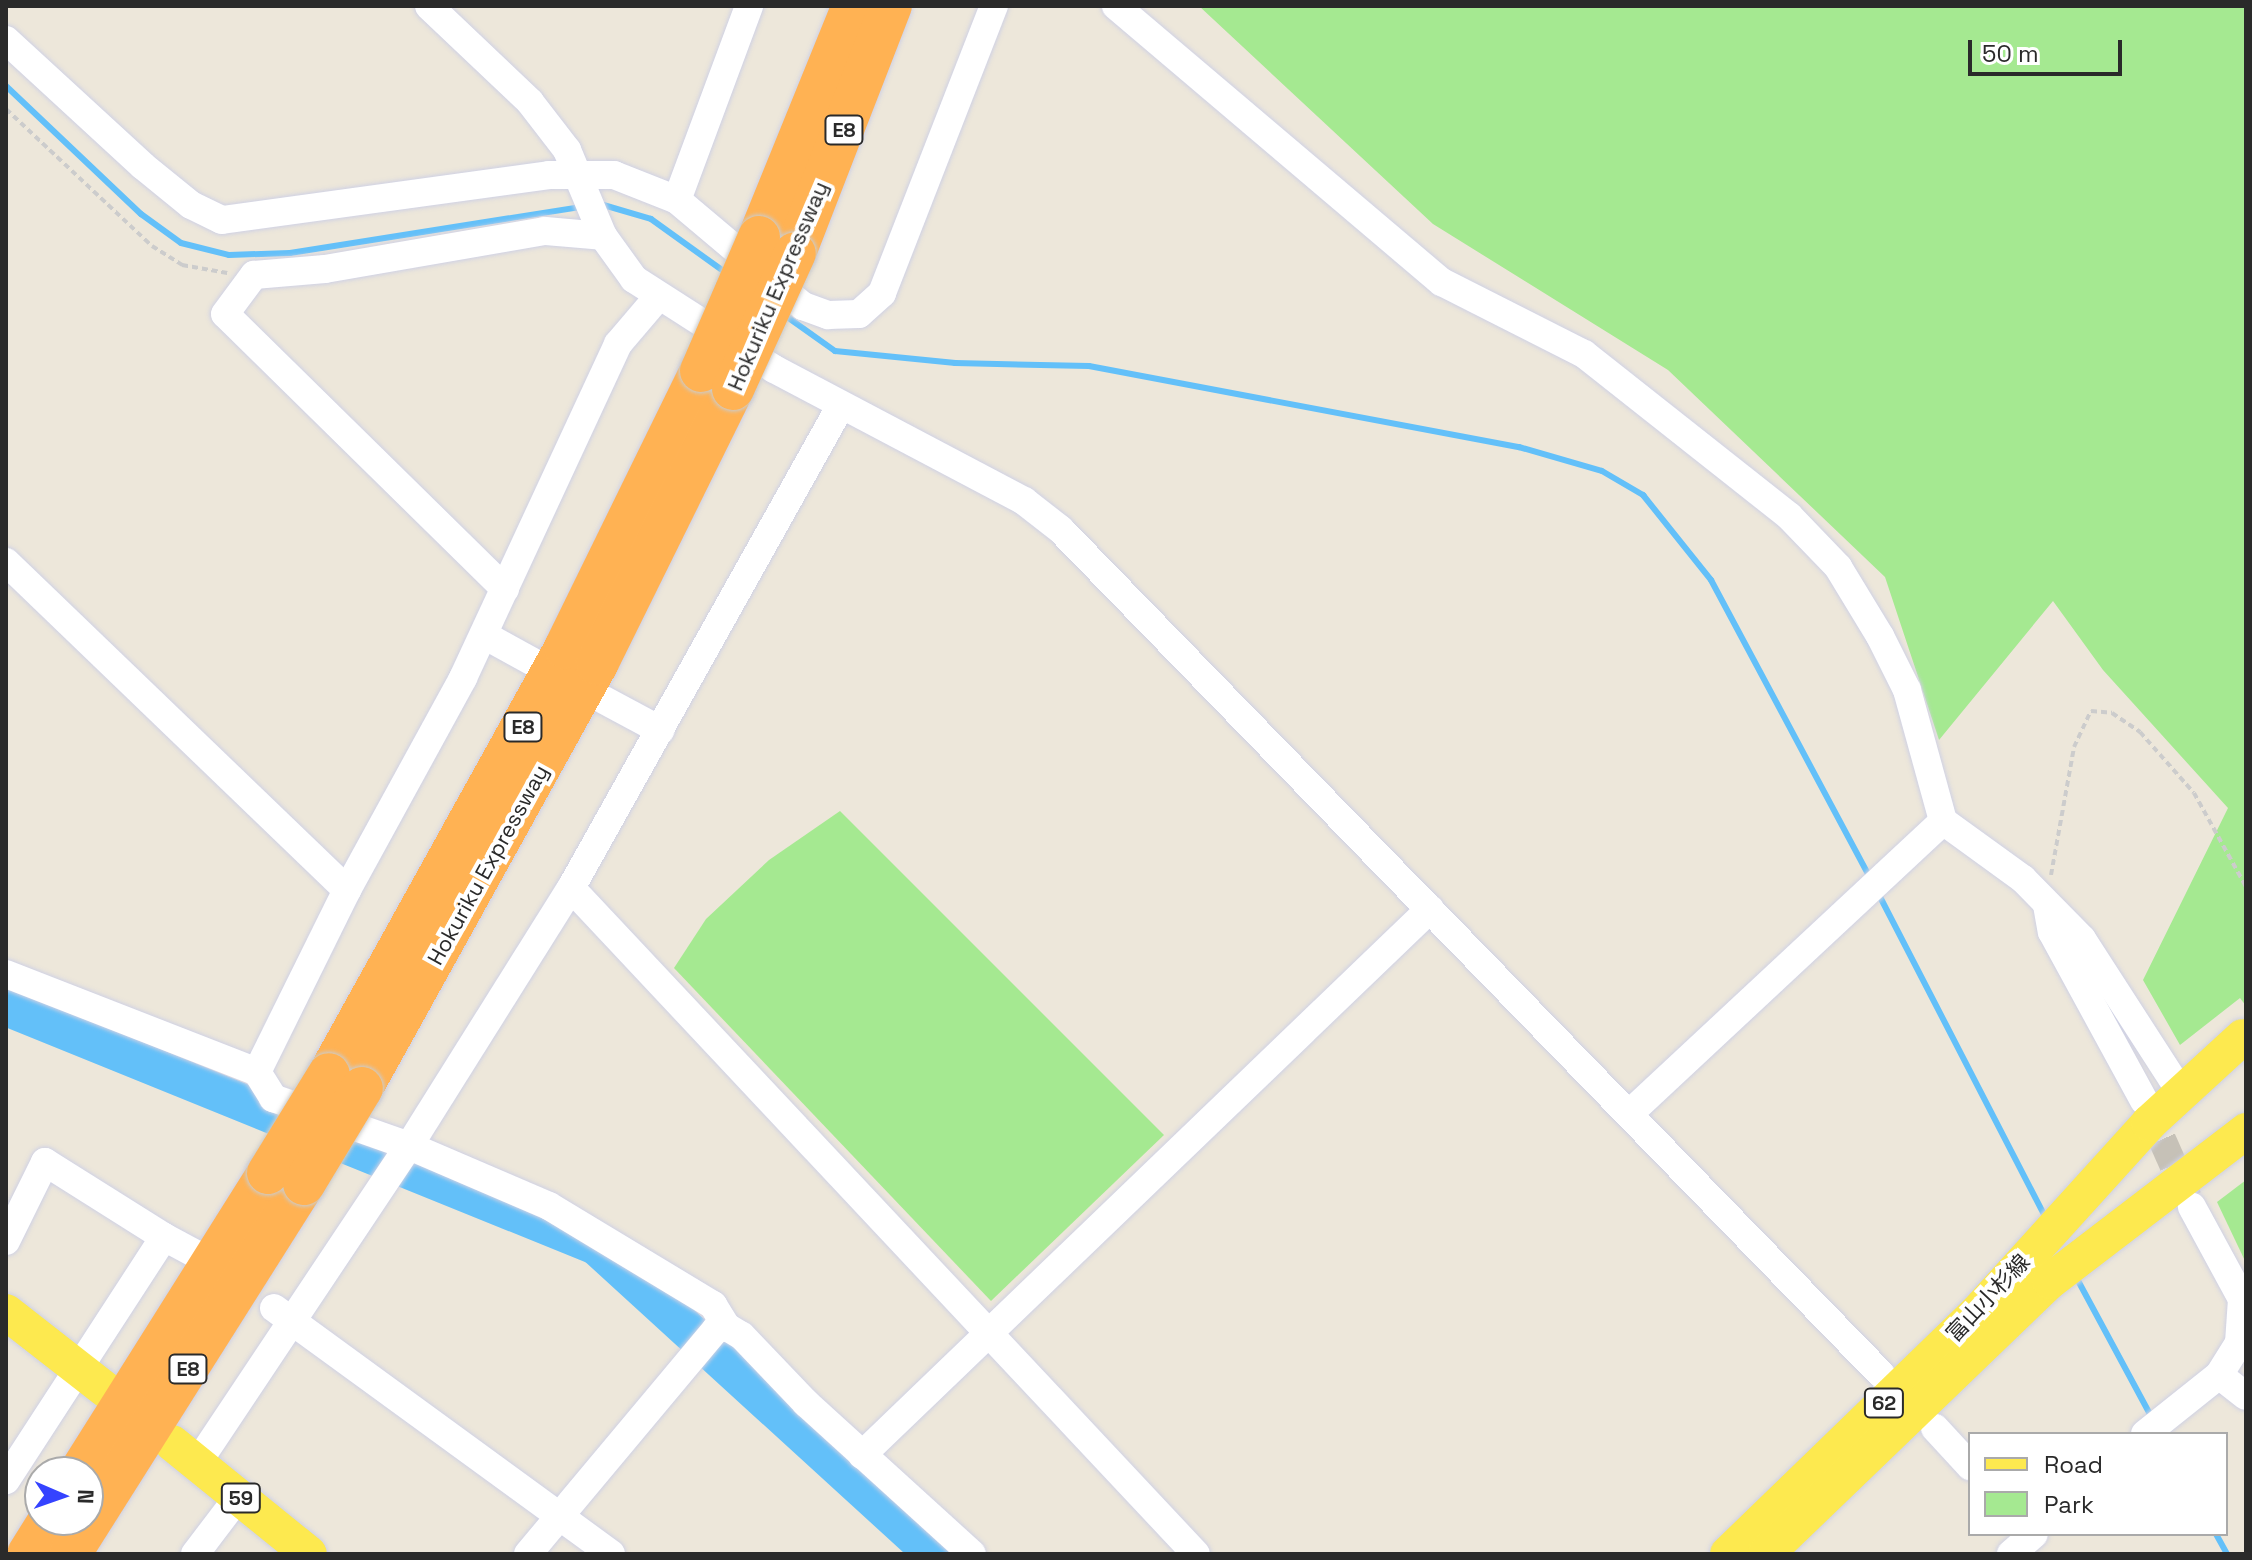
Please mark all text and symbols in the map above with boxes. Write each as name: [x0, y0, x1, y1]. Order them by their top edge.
scale bar: [1972, 24, 2126, 74]
text: 50 m: [1982, 38, 2039, 69]
road number: E8: [824, 114, 864, 146]
street label: Hokuriku Expressway: [722, 177, 834, 395]
road number: E8: [503, 711, 543, 743]
street label: Hokuriku Expressway: [422, 760, 554, 970]
street label: 富山小杉線: [1941, 1249, 2035, 1347]
road number: E8: [168, 1353, 208, 1385]
road number: 62: [1862, 1387, 1906, 1419]
legend: [1968, 1432, 2228, 1536]
text: Road: [2044, 1449, 2103, 1480]
north arrow: [24, 1456, 104, 1536]
road number: 59: [219, 1482, 263, 1514]
text: N: [72, 1489, 100, 1505]
text: Park: [2044, 1489, 2094, 1520]

